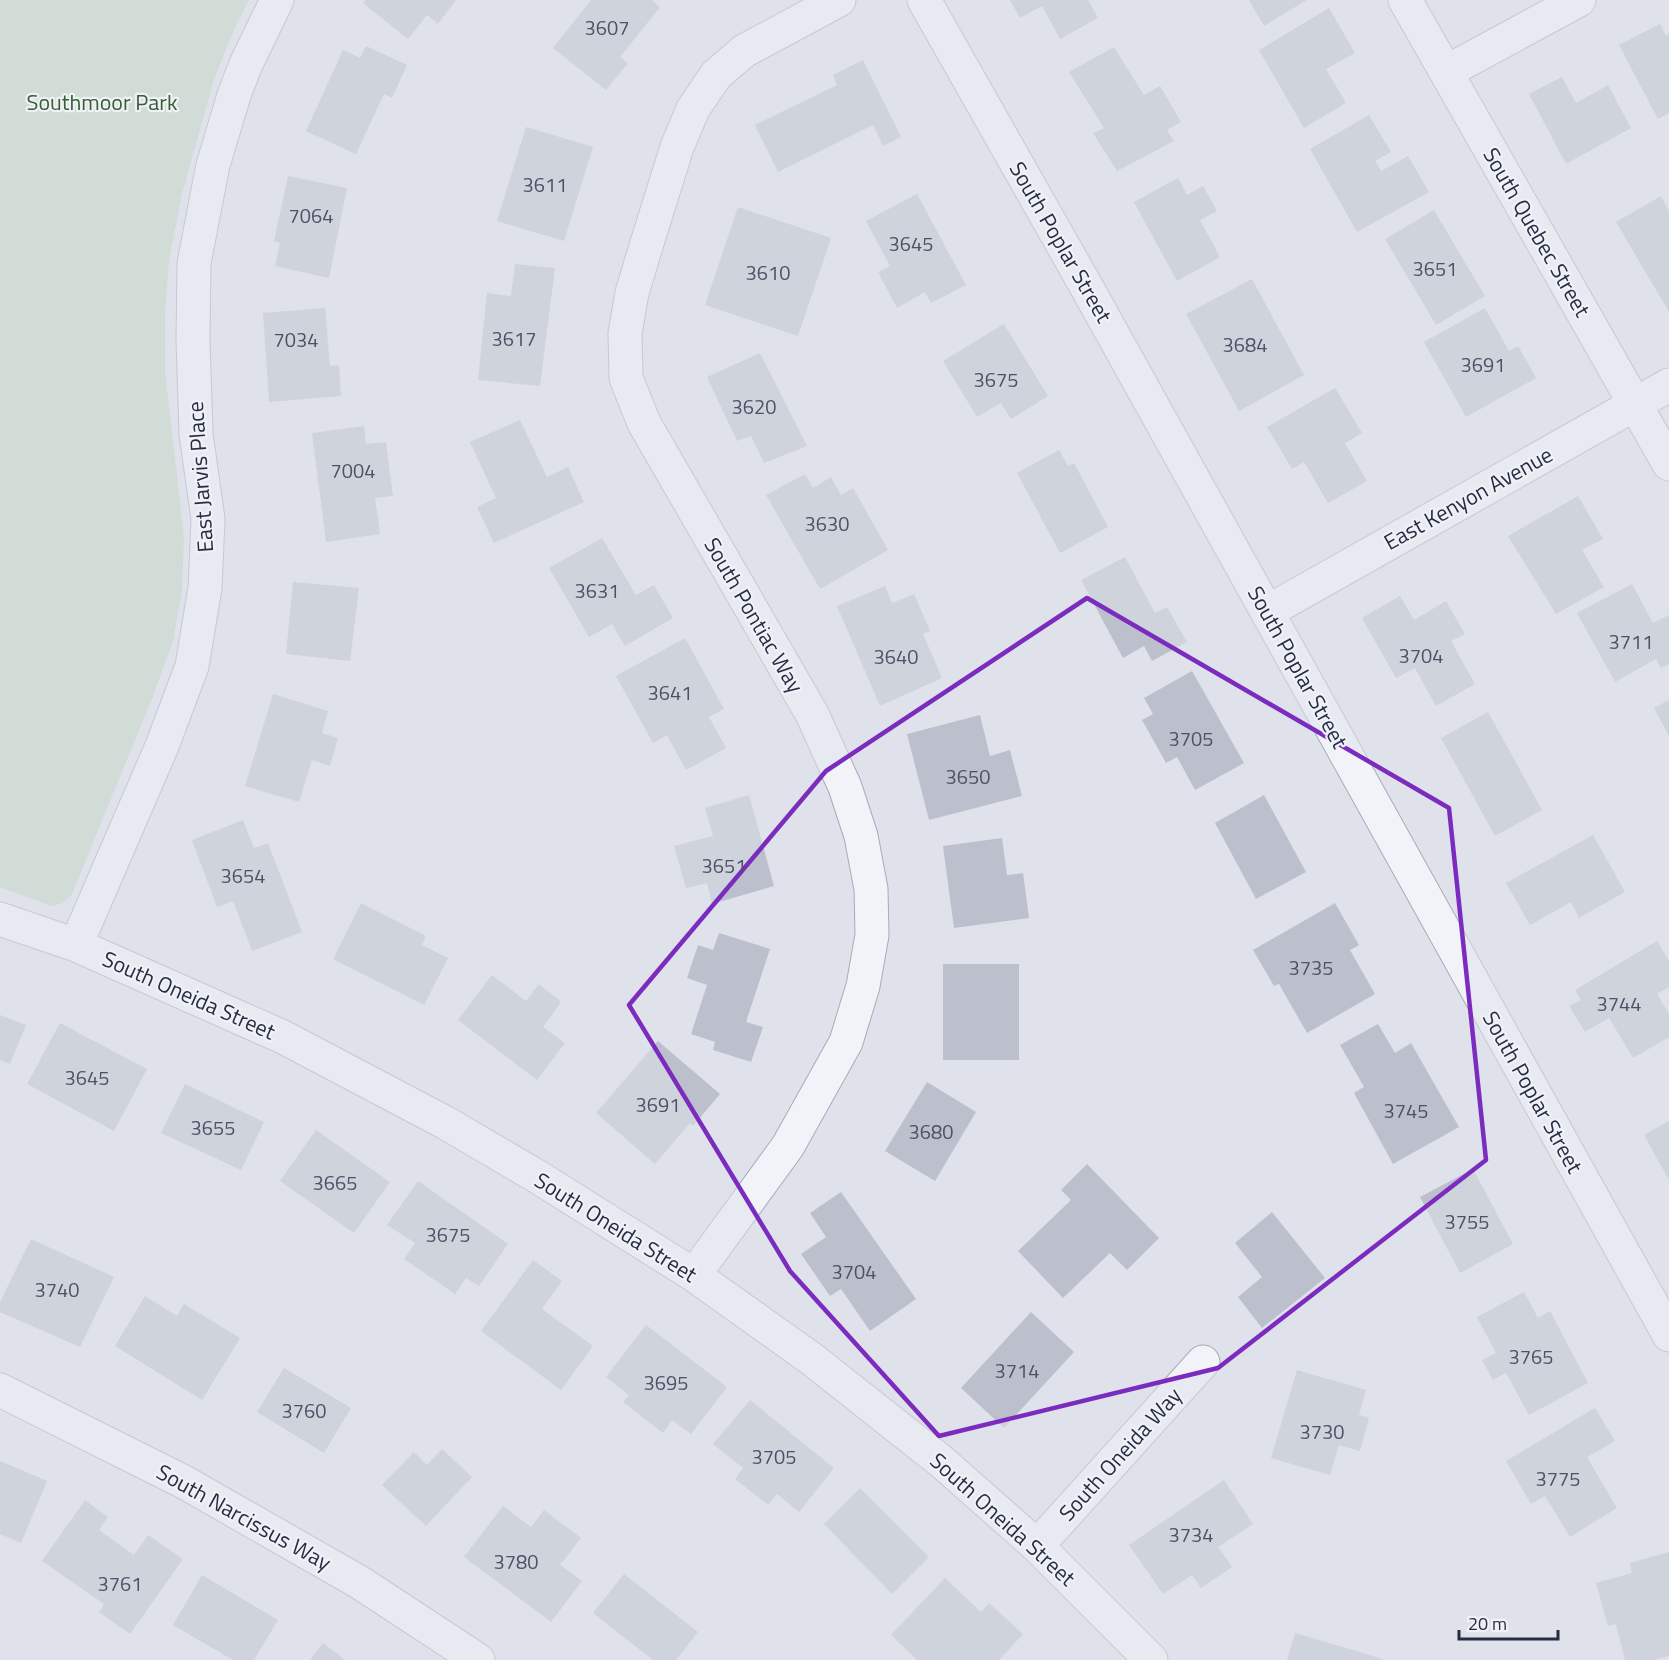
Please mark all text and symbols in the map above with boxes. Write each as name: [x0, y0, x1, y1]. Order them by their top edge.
house number: 3607: [585, 12, 629, 43]
park label: Southmoor Park: [27, 85, 178, 119]
street label: South Quebec Street: [1475, 141, 1600, 323]
street label: South Poplar Street: [1001, 155, 1121, 329]
house number: 3611: [523, 169, 567, 200]
house number: 7064: [289, 200, 333, 231]
house number: 3645: [889, 228, 933, 259]
house number: 3651: [1413, 253, 1457, 284]
house number: 3610: [746, 257, 790, 288]
house number: 3617: [492, 323, 536, 354]
house number: 7034: [274, 324, 318, 355]
house number: 3684: [1223, 329, 1267, 360]
house number: 3691: [1461, 349, 1505, 380]
house number: 3675: [974, 364, 1018, 395]
house number: 3620: [732, 391, 776, 422]
street label: East Jarvis Place: [178, 400, 222, 554]
street label: East Kenyon Avenue: [1377, 437, 1559, 559]
house number: 7004: [331, 455, 375, 486]
house number: 3630: [805, 508, 849, 539]
street label: South Pontiac Way: [696, 531, 813, 699]
house number: 3631: [575, 575, 619, 606]
street label: South Poplar Street: [1239, 580, 1357, 755]
house number: 3711: [1609, 626, 1653, 657]
house number: 3704: [1399, 640, 1443, 671]
house number: 3640: [874, 641, 918, 672]
house number: 3641: [648, 677, 692, 708]
house number: 3705: [1169, 723, 1213, 754]
house number: 3650: [946, 761, 990, 792]
house number: 3651: [702, 850, 746, 881]
house number: 3654: [221, 860, 265, 891]
street label: South Oneida Street: [97, 942, 281, 1048]
house number: 3735: [1289, 952, 1333, 983]
house number: 3744: [1597, 988, 1641, 1019]
street label: South Poplar Street: [1474, 1005, 1592, 1180]
house number: 3645: [65, 1062, 109, 1093]
house number: 3691: [636, 1089, 680, 1120]
house number: 3745: [1384, 1095, 1428, 1126]
house number: 3655: [191, 1112, 235, 1143]
house number: 3680: [909, 1116, 953, 1147]
street label: South Oneida Street: [528, 1163, 704, 1291]
house number: 3665: [313, 1167, 357, 1198]
house number: 3755: [1445, 1206, 1489, 1237]
house number: 3675: [426, 1219, 470, 1250]
house number: 3704: [832, 1256, 876, 1287]
house number: 3740: [35, 1274, 79, 1305]
house number: 3765: [1509, 1341, 1553, 1372]
house number: 3714: [995, 1355, 1039, 1386]
house number: 3695: [644, 1367, 688, 1398]
street label: South Oneida Way: [1050, 1379, 1190, 1529]
house number: 3760: [282, 1395, 326, 1426]
house number: 3730: [1300, 1416, 1344, 1447]
house number: 3705: [752, 1441, 796, 1472]
street label: South Oneida Street: [922, 1444, 1084, 1594]
street label: South Narcissus Way: [150, 1455, 338, 1579]
house number: 3775: [1536, 1463, 1580, 1494]
house number: 3734: [1169, 1519, 1213, 1550]
house number: 3780: [494, 1546, 538, 1577]
house number: 3761: [98, 1568, 142, 1599]
scale bar: [1459, 1603, 1558, 1641]
text: 20 m: [1468, 1610, 1507, 1637]

